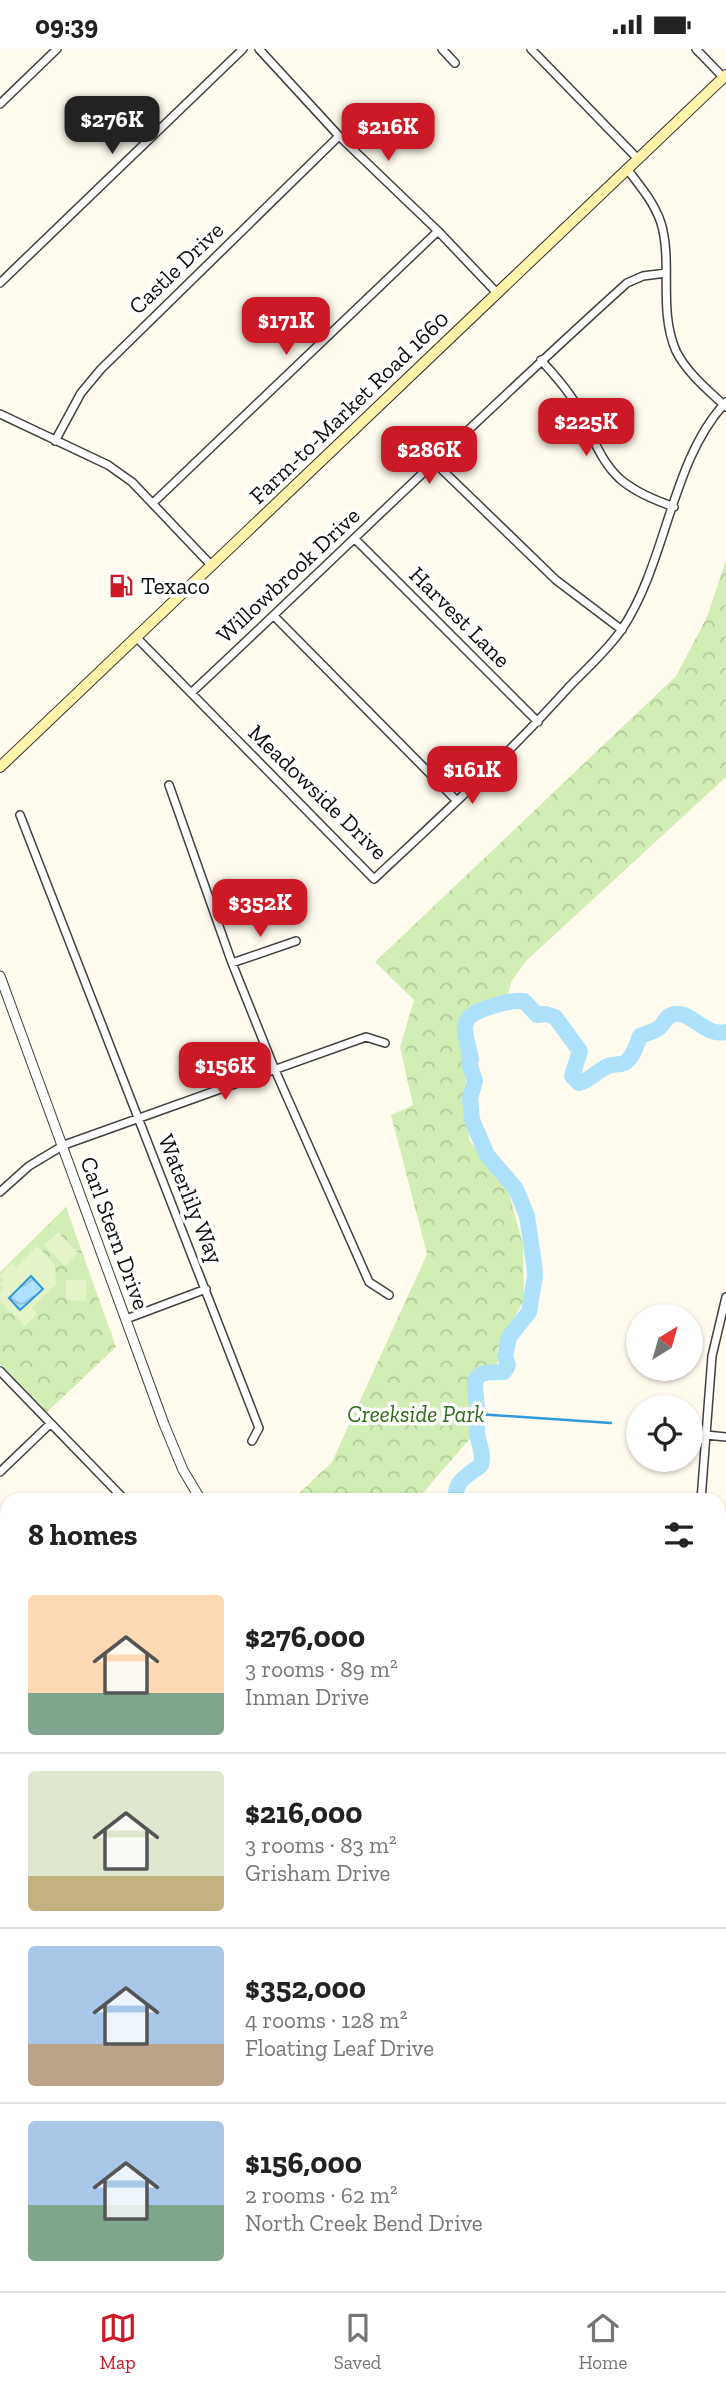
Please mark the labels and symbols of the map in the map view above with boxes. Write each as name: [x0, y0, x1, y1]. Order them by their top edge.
pin: $276K: [63, 97, 161, 156]
pin: $216K: [339, 103, 437, 163]
street label: Castle Drive: [123, 216, 229, 320]
pin: $171K: [237, 297, 335, 357]
street label: Farm-to-Market Road 1660: [243, 304, 455, 510]
pin: $225K: [537, 399, 635, 458]
pin: $286K: [380, 427, 478, 486]
street label: Willowbrook Drive: [210, 501, 366, 649]
street label: Harvest Lane: [404, 561, 516, 673]
fuel station icon: Texaco: [107, 572, 135, 600]
place label: Texaco: [141, 572, 210, 600]
street label: Meadowside Drive: [243, 719, 393, 865]
pin: $161K: [423, 747, 521, 806]
pin: $352K: [211, 879, 309, 939]
pin: $156K: [176, 1042, 274, 1102]
street label: Waterlily Way: [152, 1130, 230, 1268]
street label: Carl Stern Drive: [74, 1153, 156, 1313]
north arrow: [626, 1304, 704, 1381]
park label: Creekside Park: [347, 1400, 485, 1428]

